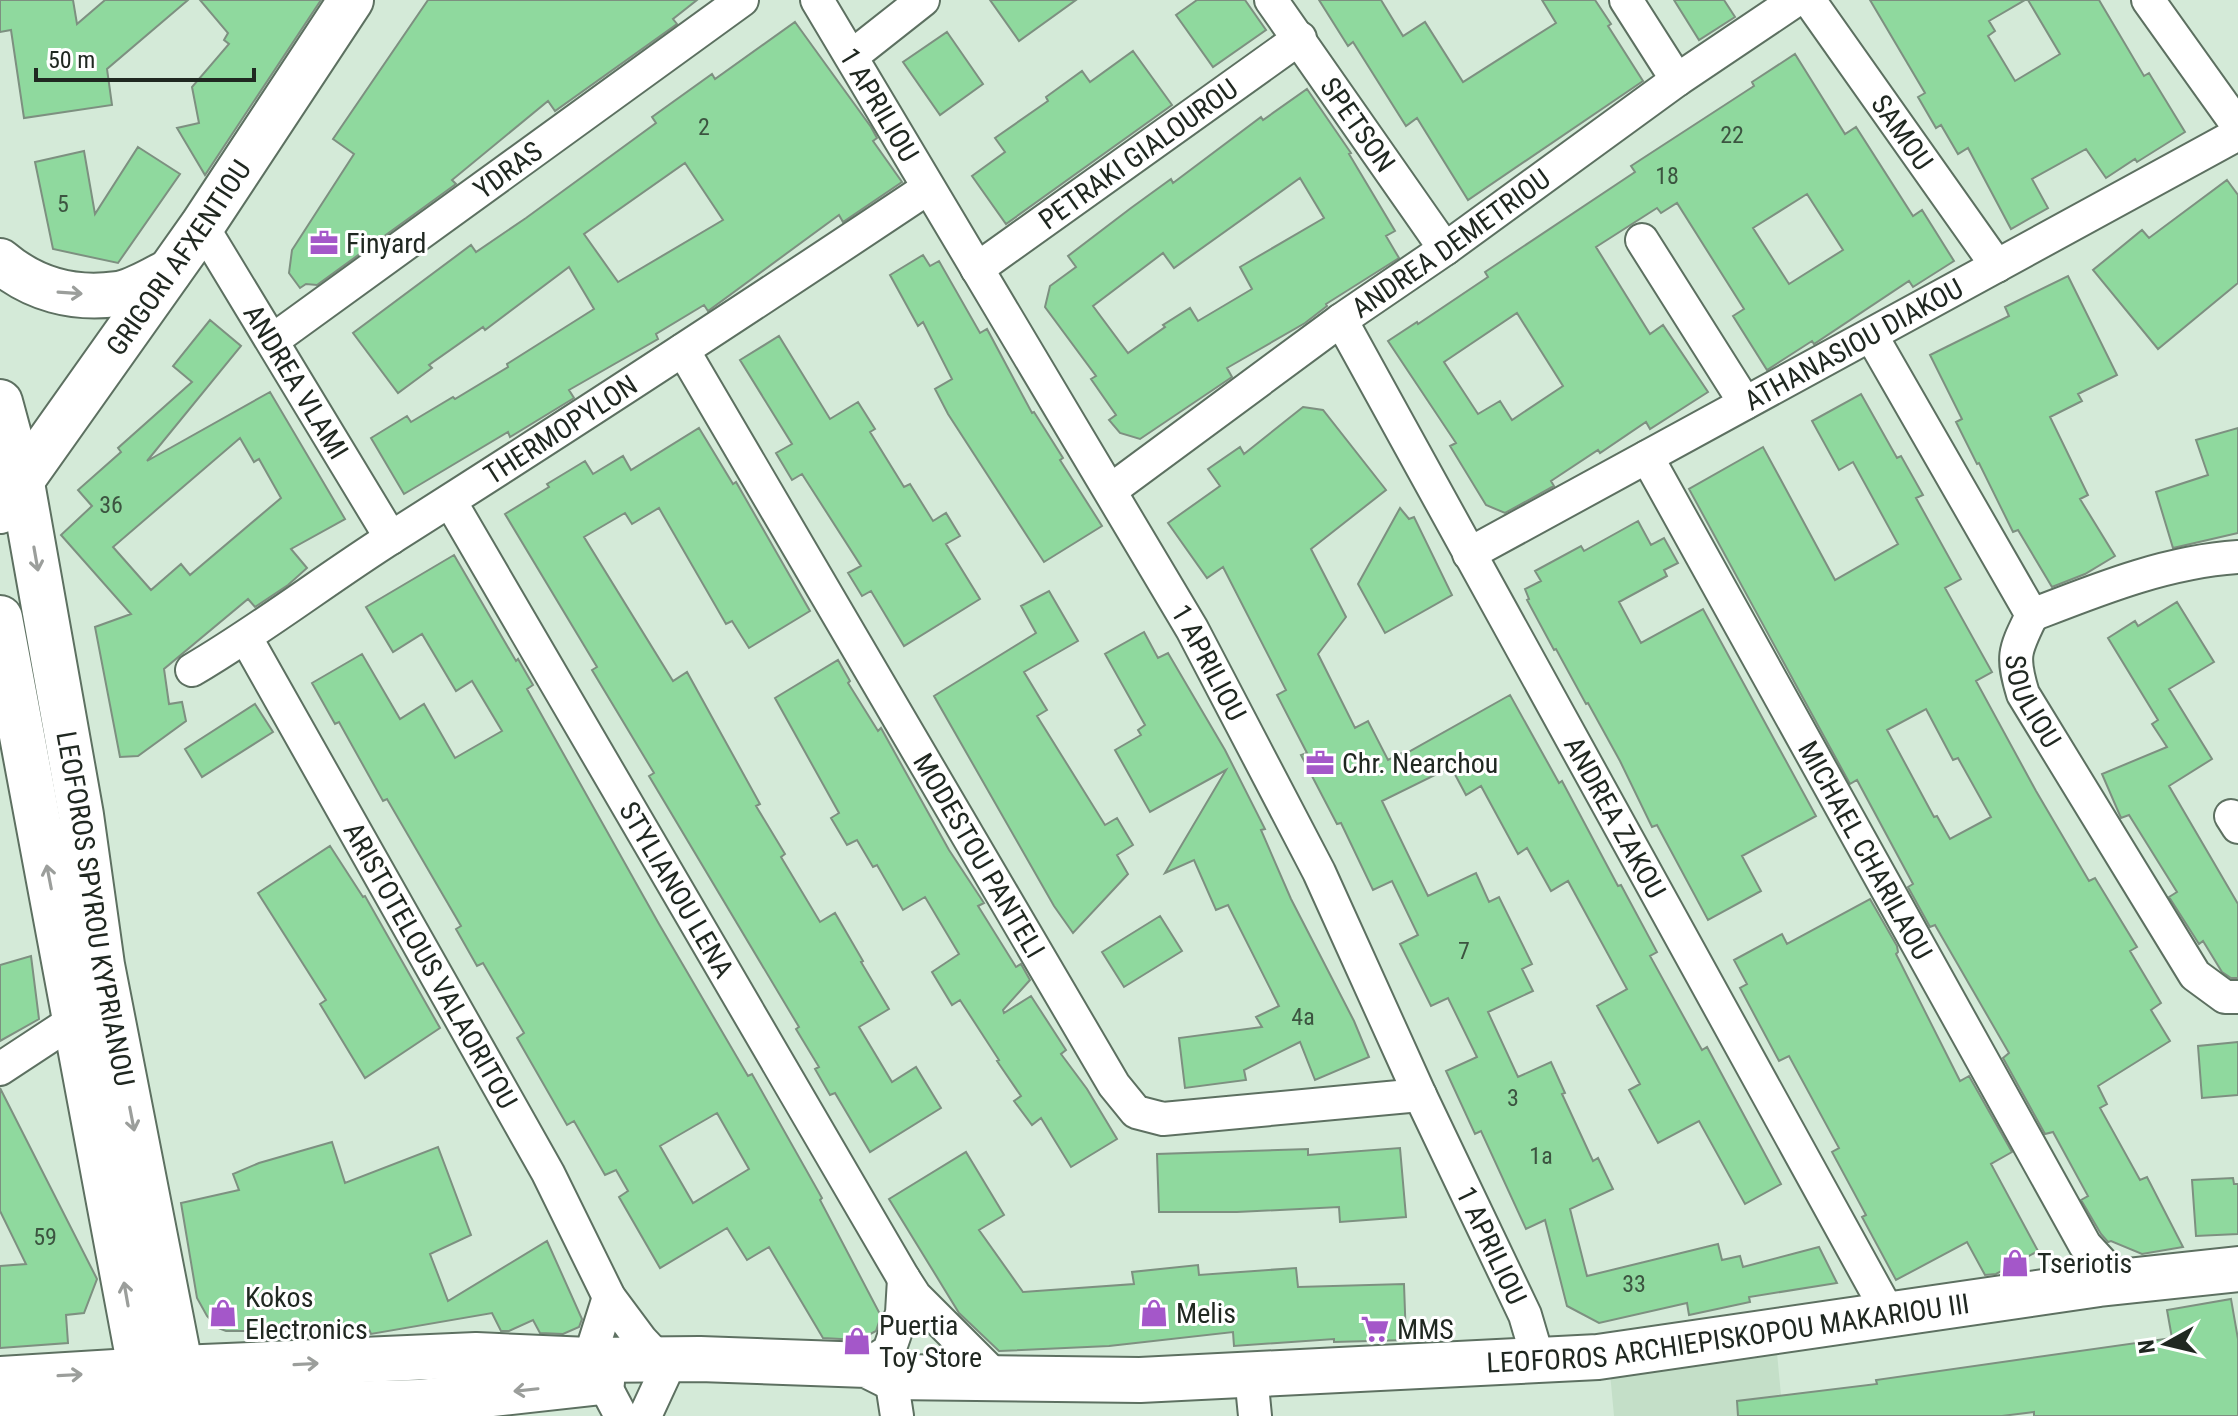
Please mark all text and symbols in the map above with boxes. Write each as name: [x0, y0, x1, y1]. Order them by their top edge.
scale bar: [36, 32, 254, 82]
street label: 1 APRILIOU: [832, 42, 926, 168]
text: 50 m: [48, 46, 95, 74]
street label: SPETSON: [1313, 71, 1402, 178]
street label: PETRAKI GIALOUROU: [1033, 72, 1244, 236]
street label: SAMOU: [1864, 89, 1940, 177]
house number: 2: [698, 113, 710, 141]
house number: 22: [1720, 121, 1744, 149]
street label: YDRAS: [468, 134, 549, 206]
street label: GRIGORI AFXENTIOU: [100, 154, 258, 362]
street label: ANDREA DEMETRIOU: [1346, 162, 1557, 325]
house number: 18: [1655, 162, 1679, 190]
house number: 5: [57, 190, 69, 218]
place label: Finyard: [346, 227, 427, 260]
office icon: Finyard: [309, 228, 339, 258]
street label: ATHANASIOU DIAKOU: [1739, 272, 1969, 417]
one-way arrow: [56, 286, 82, 301]
street label: ANDREA VLAMI: [237, 299, 355, 465]
street label: THERMOPYLON: [478, 368, 643, 491]
house number: 36: [99, 491, 123, 519]
one-way arrow: [29, 546, 44, 572]
street label: 1 APRILIOU: [1164, 599, 1253, 726]
street label: SOULIOU: [1999, 654, 2068, 754]
street label: LEOFOROS SPYROU KYPRIANOU: [49, 729, 141, 1089]
street label: ANDREA ZAKOU: [1557, 731, 1673, 904]
street label: MICHAEL CHARILAOU: [1791, 735, 1939, 966]
place label: Chr. Nearchou: [1342, 747, 1498, 780]
street label: MODESTOU PANTELI: [906, 748, 1052, 964]
office icon: Chr. Nearchou: [1305, 748, 1335, 778]
street label: STYLIANOU LENA: [612, 796, 741, 984]
street label: ARISTOTELOUS VALAORITOU: [337, 817, 524, 1115]
one-way arrow: [40, 865, 55, 890]
house number: 7: [1458, 937, 1470, 965]
house number: 4a: [1291, 1003, 1315, 1031]
house number: 3: [1507, 1084, 1519, 1112]
one-way arrow: [125, 1106, 140, 1131]
house number: 1a: [1529, 1142, 1553, 1170]
street label: 1 APRILIOU: [1449, 1181, 1534, 1310]
house number: 59: [33, 1223, 57, 1251]
place label: Tseriotis: [2037, 1247, 2132, 1280]
shop icon: Tseriotis: [2000, 1248, 2030, 1278]
house number: 33: [1622, 1270, 1646, 1298]
place label: Kokos Electronics: [245, 1281, 368, 1346]
one-way arrow: [117, 1282, 132, 1307]
street label: LEOFOROS ARCHIEPISKOPOU MAKARIOU III: [1486, 1287, 1972, 1380]
place label: Melis: [1176, 1297, 1236, 1330]
shop icon: Kokos Electronics: [208, 1298, 238, 1328]
shop icon: Melis: [1139, 1298, 1169, 1328]
north arrow: [2126, 1304, 2206, 1384]
place label: Puertia Toy Store: [879, 1309, 982, 1374]
place label: MMS: [1397, 1313, 1454, 1346]
supermarket icon: MMS: [1360, 1314, 1390, 1344]
shop icon: Puertia Toy Store: [842, 1326, 872, 1356]
text: N: [2133, 1338, 2160, 1355]
one-way arrow: [292, 1356, 319, 1371]
one-way arrow: [56, 1367, 83, 1382]
one-way arrow: [513, 1383, 540, 1398]

